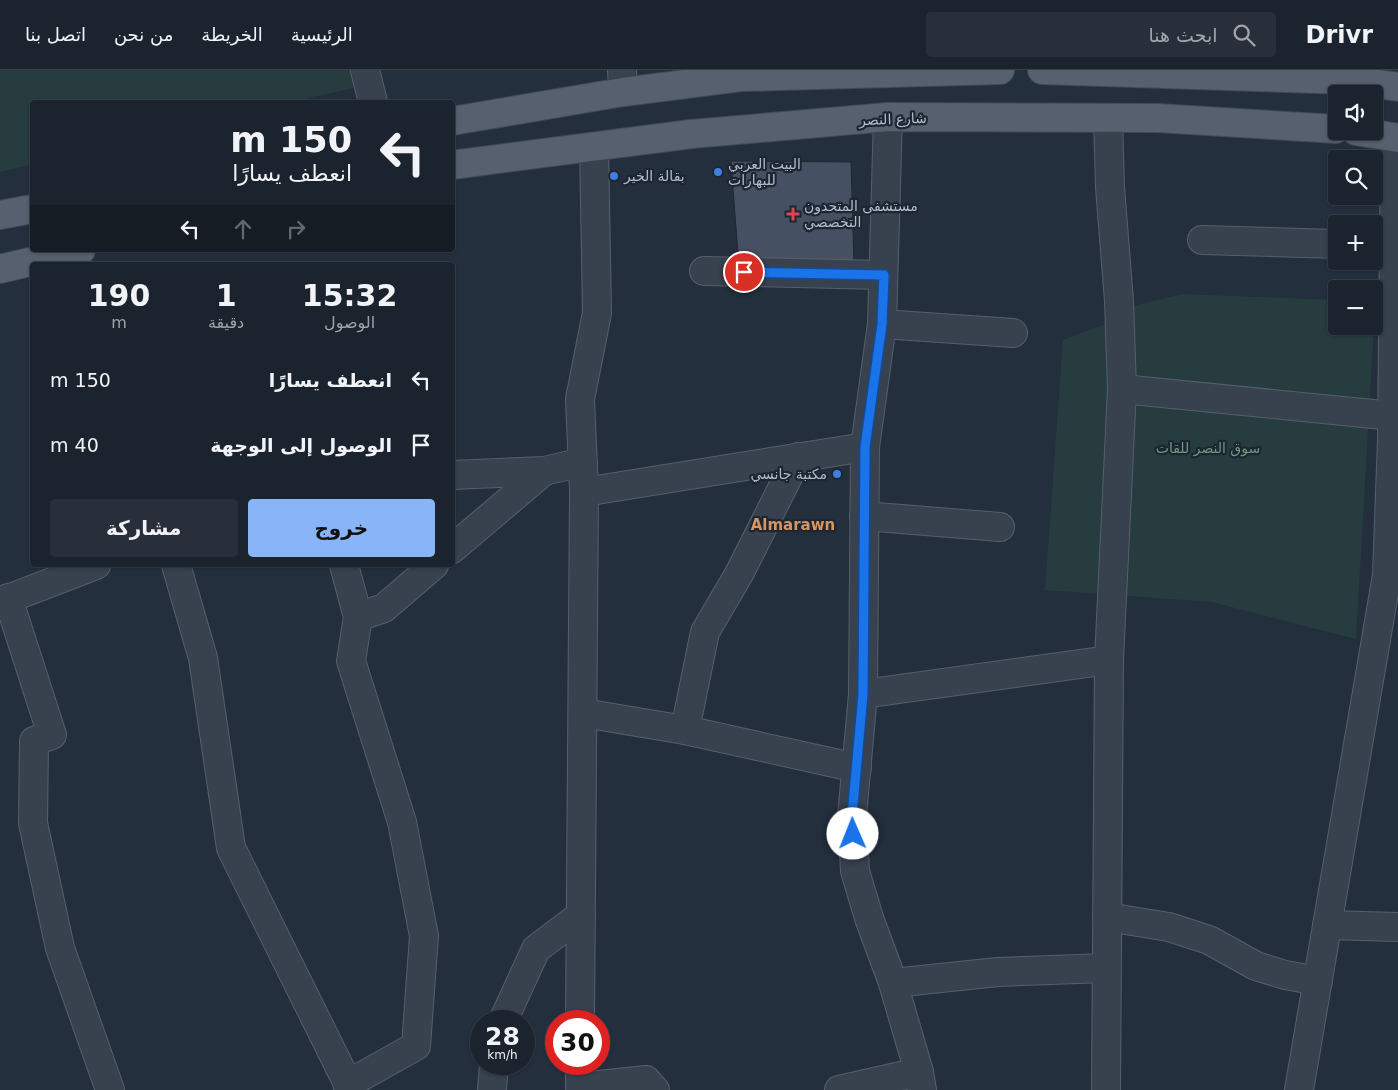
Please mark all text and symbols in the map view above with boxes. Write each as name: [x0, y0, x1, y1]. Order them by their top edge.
search box: [926, 12, 1276, 57]
icon: search: [1230, 21, 1258, 49]
text: Drivr: [1306, 21, 1373, 49]
text: اتصل بنا: [25, 24, 86, 45]
text: من نحن: [114, 24, 173, 45]
text: الخريطة: [201, 24, 263, 45]
text: الرئيسية: [291, 24, 353, 45]
text: ابحث هنا: [1148, 24, 1218, 46]
map controls: [1328, 85, 1383, 335]
button: sound: [1328, 85, 1383, 140]
street label: شارع النصر: [858, 110, 927, 129]
text: 150 m: [230, 120, 352, 160]
icon: left: [370, 120, 435, 185]
button: search: [1328, 150, 1383, 205]
place label: البيت العربي للبهارات: [728, 156, 801, 189]
text: انعطف يسارًا: [232, 161, 352, 186]
marker: البيت العربي للبهارات: [712, 166, 724, 178]
place label: بقالة الخير: [623, 168, 685, 185]
marker: بقالة الخير: [608, 170, 620, 182]
place label: مستشفى المتحدون التخصصي: [804, 198, 918, 231]
marker: مستشفى المتحدون التخصصي: [786, 207, 800, 221]
icon: left: [176, 215, 204, 243]
icon: ahead: [229, 215, 257, 243]
icon: right: [282, 215, 310, 243]
button: +: [1328, 215, 1383, 270]
pin: [723, 251, 765, 293]
icon: arrive: [730, 258, 758, 286]
text: 190: [88, 278, 150, 313]
text: 1: [216, 278, 237, 313]
text: 15:32: [302, 278, 397, 313]
button: −: [1328, 280, 1383, 335]
text: m: [111, 313, 127, 332]
text: دقيقة: [208, 313, 244, 332]
text: الوصول: [324, 313, 375, 332]
icon: left: [407, 366, 435, 394]
text: 150 m: [50, 369, 111, 391]
text: انعطف يسارًا: [269, 369, 392, 391]
icon: arrive: [407, 431, 435, 459]
text: 40 m: [50, 434, 99, 456]
text: الوصول إلى الوجهة: [210, 434, 392, 456]
park label: سوق النصر للقات: [1156, 440, 1260, 457]
place label: مكتبة جانسي: [750, 466, 827, 483]
marker: مكتبة جانسي: [831, 468, 843, 480]
button: مشاركة: [50, 499, 238, 557]
button: خروج: [248, 499, 435, 557]
district label: Almarawn: [751, 516, 835, 534]
position arrow: [826, 807, 878, 859]
speed limit sign: 30: [545, 1010, 610, 1075]
text: 28: [485, 1022, 520, 1051]
text: km/h: [487, 1048, 518, 1062]

